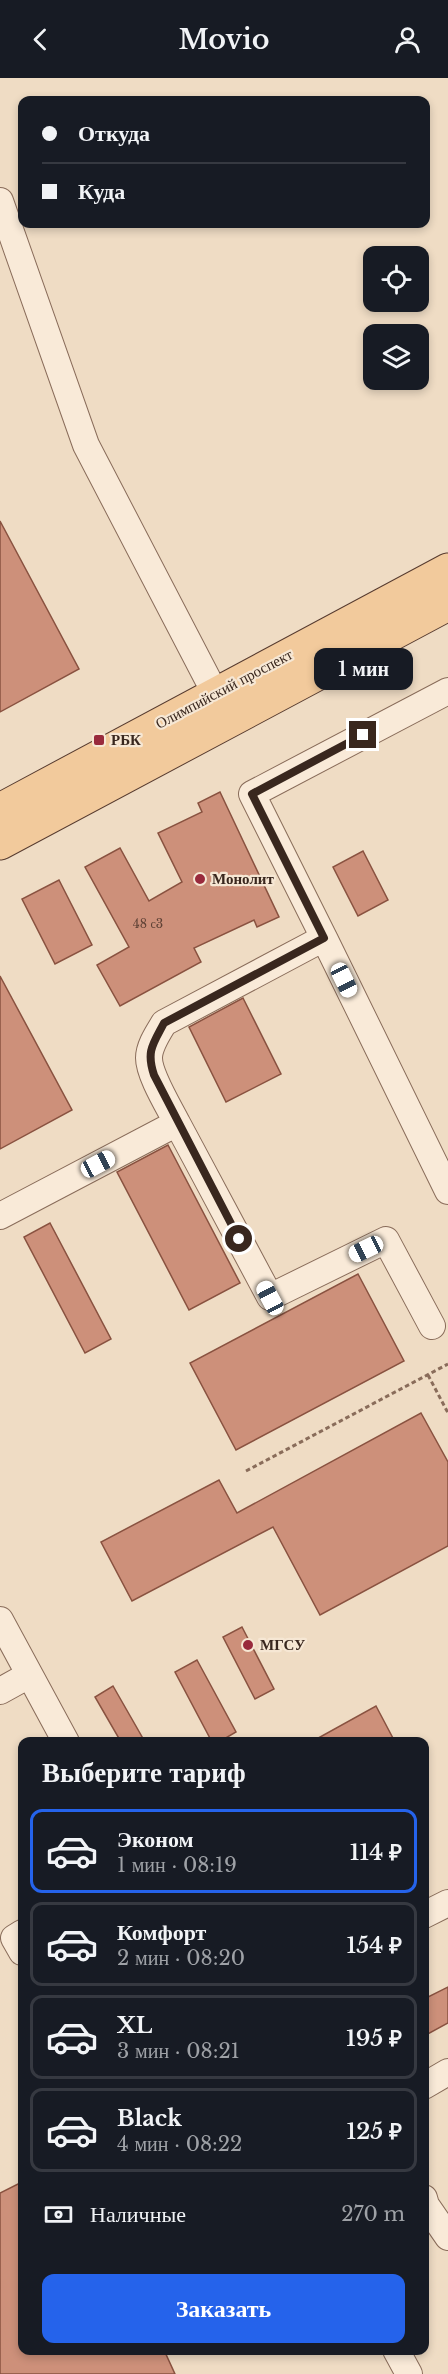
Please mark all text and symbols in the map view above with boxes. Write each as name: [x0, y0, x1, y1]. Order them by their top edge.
icon: back: [24, 23, 57, 56]
text: Movio: [178, 23, 270, 56]
icon: person: [391, 23, 424, 56]
text: Откуда: [78, 120, 150, 147]
text: Куда: [78, 178, 125, 205]
map controls: [363, 246, 429, 390]
button: locate: [363, 246, 429, 312]
button: layers: [363, 324, 429, 390]
street label: Олимпийский проспект: [152, 644, 296, 733]
callout: 1 мин: [314, 648, 412, 690]
text: 1 мин: [338, 657, 389, 681]
route end: [349, 721, 376, 748]
place label: РБК: [111, 730, 141, 749]
marker: РБК: [92, 733, 106, 747]
place label: Монолит: [212, 869, 274, 888]
marker: Монолит: [193, 872, 207, 886]
house number: 48 с3: [133, 916, 163, 931]
car: [328, 960, 360, 1000]
car: [78, 1148, 118, 1180]
route start: [225, 1225, 252, 1252]
car: [346, 1233, 386, 1265]
car: [254, 1278, 286, 1318]
place label: МГСУ: [260, 1635, 305, 1654]
marker: МГСУ: [241, 1638, 255, 1652]
text: Выберите тариф: [42, 1756, 246, 1789]
icon: car: [45, 1824, 99, 1878]
text: Эконом: [117, 1826, 194, 1853]
text: 114 ₽: [350, 1839, 402, 1866]
text: 1 мин · 08:19: [117, 1853, 237, 1877]
icon: car: [45, 1917, 99, 1971]
text: Комфорт: [117, 1919, 206, 1946]
text: 154 ₽: [347, 1932, 402, 1959]
text: 2 мин · 08:20: [117, 1946, 245, 1970]
icon: car: [45, 2010, 99, 2064]
text: XL: [117, 2012, 152, 2039]
text: 195 ₽: [346, 2025, 402, 2052]
text: 3 мин · 08:21: [117, 2039, 240, 2063]
icon: car: [45, 2103, 99, 2157]
text: Black: [117, 2105, 182, 2132]
text: 125 ₽: [347, 2118, 402, 2145]
text: 4 мин · 08:22: [117, 2132, 242, 2156]
icon: cash: [42, 2198, 75, 2231]
text: Наличные: [90, 2201, 186, 2228]
text: 270 m: [341, 2202, 405, 2226]
button: Заказать: [42, 2274, 405, 2343]

